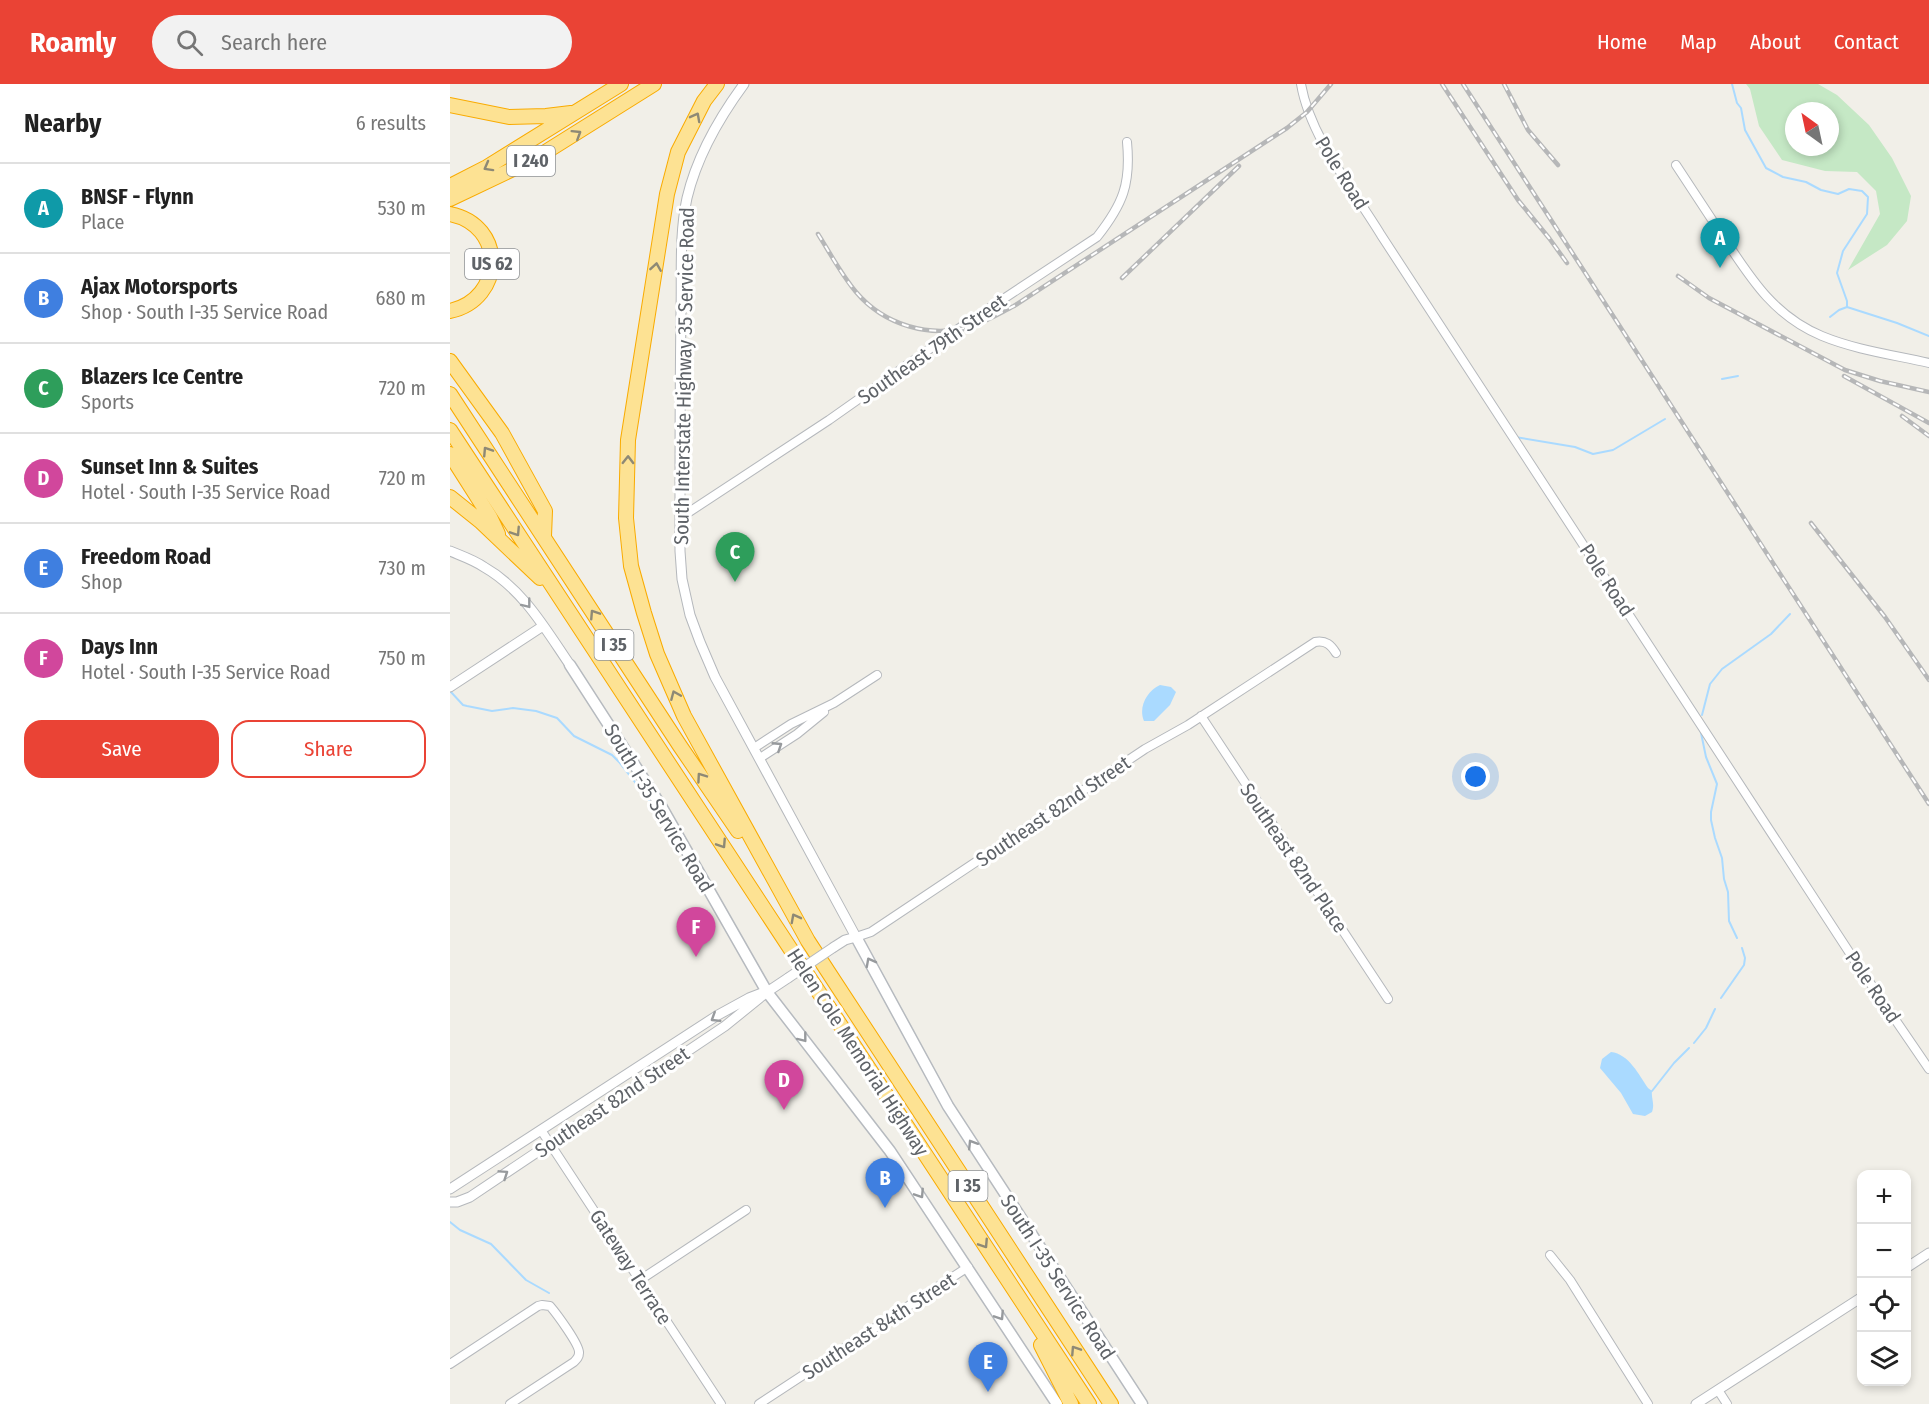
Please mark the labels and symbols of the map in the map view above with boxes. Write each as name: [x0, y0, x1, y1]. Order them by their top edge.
north arrow: [1785, 102, 1839, 156]
one-way arrow: [689, 113, 700, 123]
one-way arrow: [570, 130, 581, 141]
street label: Pole Road: [1310, 132, 1374, 214]
road number: I 240: [507, 146, 555, 176]
one-way arrow: [484, 159, 494, 171]
street label: South Interstate Highway 35 Service Road: [669, 207, 699, 545]
pin: A: [1700, 218, 1740, 268]
road number: US 62: [465, 249, 519, 279]
one-way arrow: [649, 262, 661, 272]
street label: Southeast 79th Street: [853, 289, 1011, 409]
one-way arrow: [484, 446, 495, 457]
one-way arrow: [621, 455, 634, 464]
one-way arrow: [509, 525, 520, 536]
pin: C: [716, 532, 754, 582]
street label: Pole Road: [1575, 539, 1639, 621]
one-way arrow: [519, 598, 530, 609]
one-way arrow: [590, 610, 601, 621]
road number: I 35: [594, 630, 634, 660]
one-way arrow: [670, 690, 682, 701]
street label: South I-35 Service Road: [599, 720, 719, 896]
one-way arrow: [772, 742, 782, 754]
street label: Southeast 82nd Street: [971, 750, 1135, 872]
your location: [1461, 762, 1490, 791]
one-way arrow: [697, 773, 708, 784]
street label: Southeast 82nd Place: [1235, 779, 1353, 937]
one-way arrow: [715, 837, 726, 848]
pin: F: [676, 908, 716, 957]
one-way arrow: [791, 914, 802, 924]
street label: Helen Cole Memorial Highway: [782, 944, 934, 1160]
street label: Pole Road: [1840, 946, 1906, 1028]
one-way arrow: [866, 958, 877, 968]
one-way arrow: [711, 1010, 721, 1022]
one-way arrow: [796, 1031, 807, 1042]
street label: Southeast 82nd Street: [530, 1041, 694, 1163]
pin: D: [764, 1060, 804, 1110]
one-way arrow: [967, 1140, 979, 1150]
pin: B: [866, 1158, 904, 1208]
one-way arrow: [498, 1170, 509, 1181]
road number: I 35: [948, 1171, 988, 1201]
one-way arrow: [912, 1188, 924, 1198]
street label: South I-35 Service Road: [996, 1190, 1120, 1364]
street label: Gateway Terrace: [585, 1205, 677, 1329]
one-way arrow: [977, 1237, 988, 1248]
street label: Southeast 84th Street: [798, 1267, 960, 1384]
one-way arrow: [992, 1310, 1004, 1320]
pin: E: [968, 1342, 1008, 1392]
one-way arrow: [1071, 1345, 1082, 1356]

